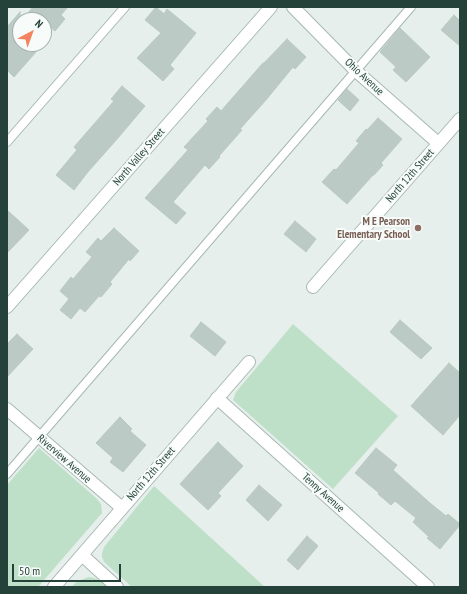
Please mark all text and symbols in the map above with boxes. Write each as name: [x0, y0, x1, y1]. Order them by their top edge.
north arrow: [12, 12, 52, 52]
text: N: [32, 16, 46, 31]
street label: Ohio Avenue: [342, 56, 386, 98]
street label: North Valley Street: [110, 126, 168, 188]
street label: North 12th Street: [383, 146, 437, 206]
place label: M E Pearson Elementary School: [337, 215, 410, 241]
marker: M E Pearson Elementary School: [413, 223, 423, 233]
street label: Riverview Avenue: [34, 432, 94, 486]
street label: North 12th Street: [124, 444, 178, 504]
street label: Tenny Avenue: [299, 471, 347, 515]
scale bar: [14, 556, 123, 582]
text: 50 m: [19, 563, 40, 578]

